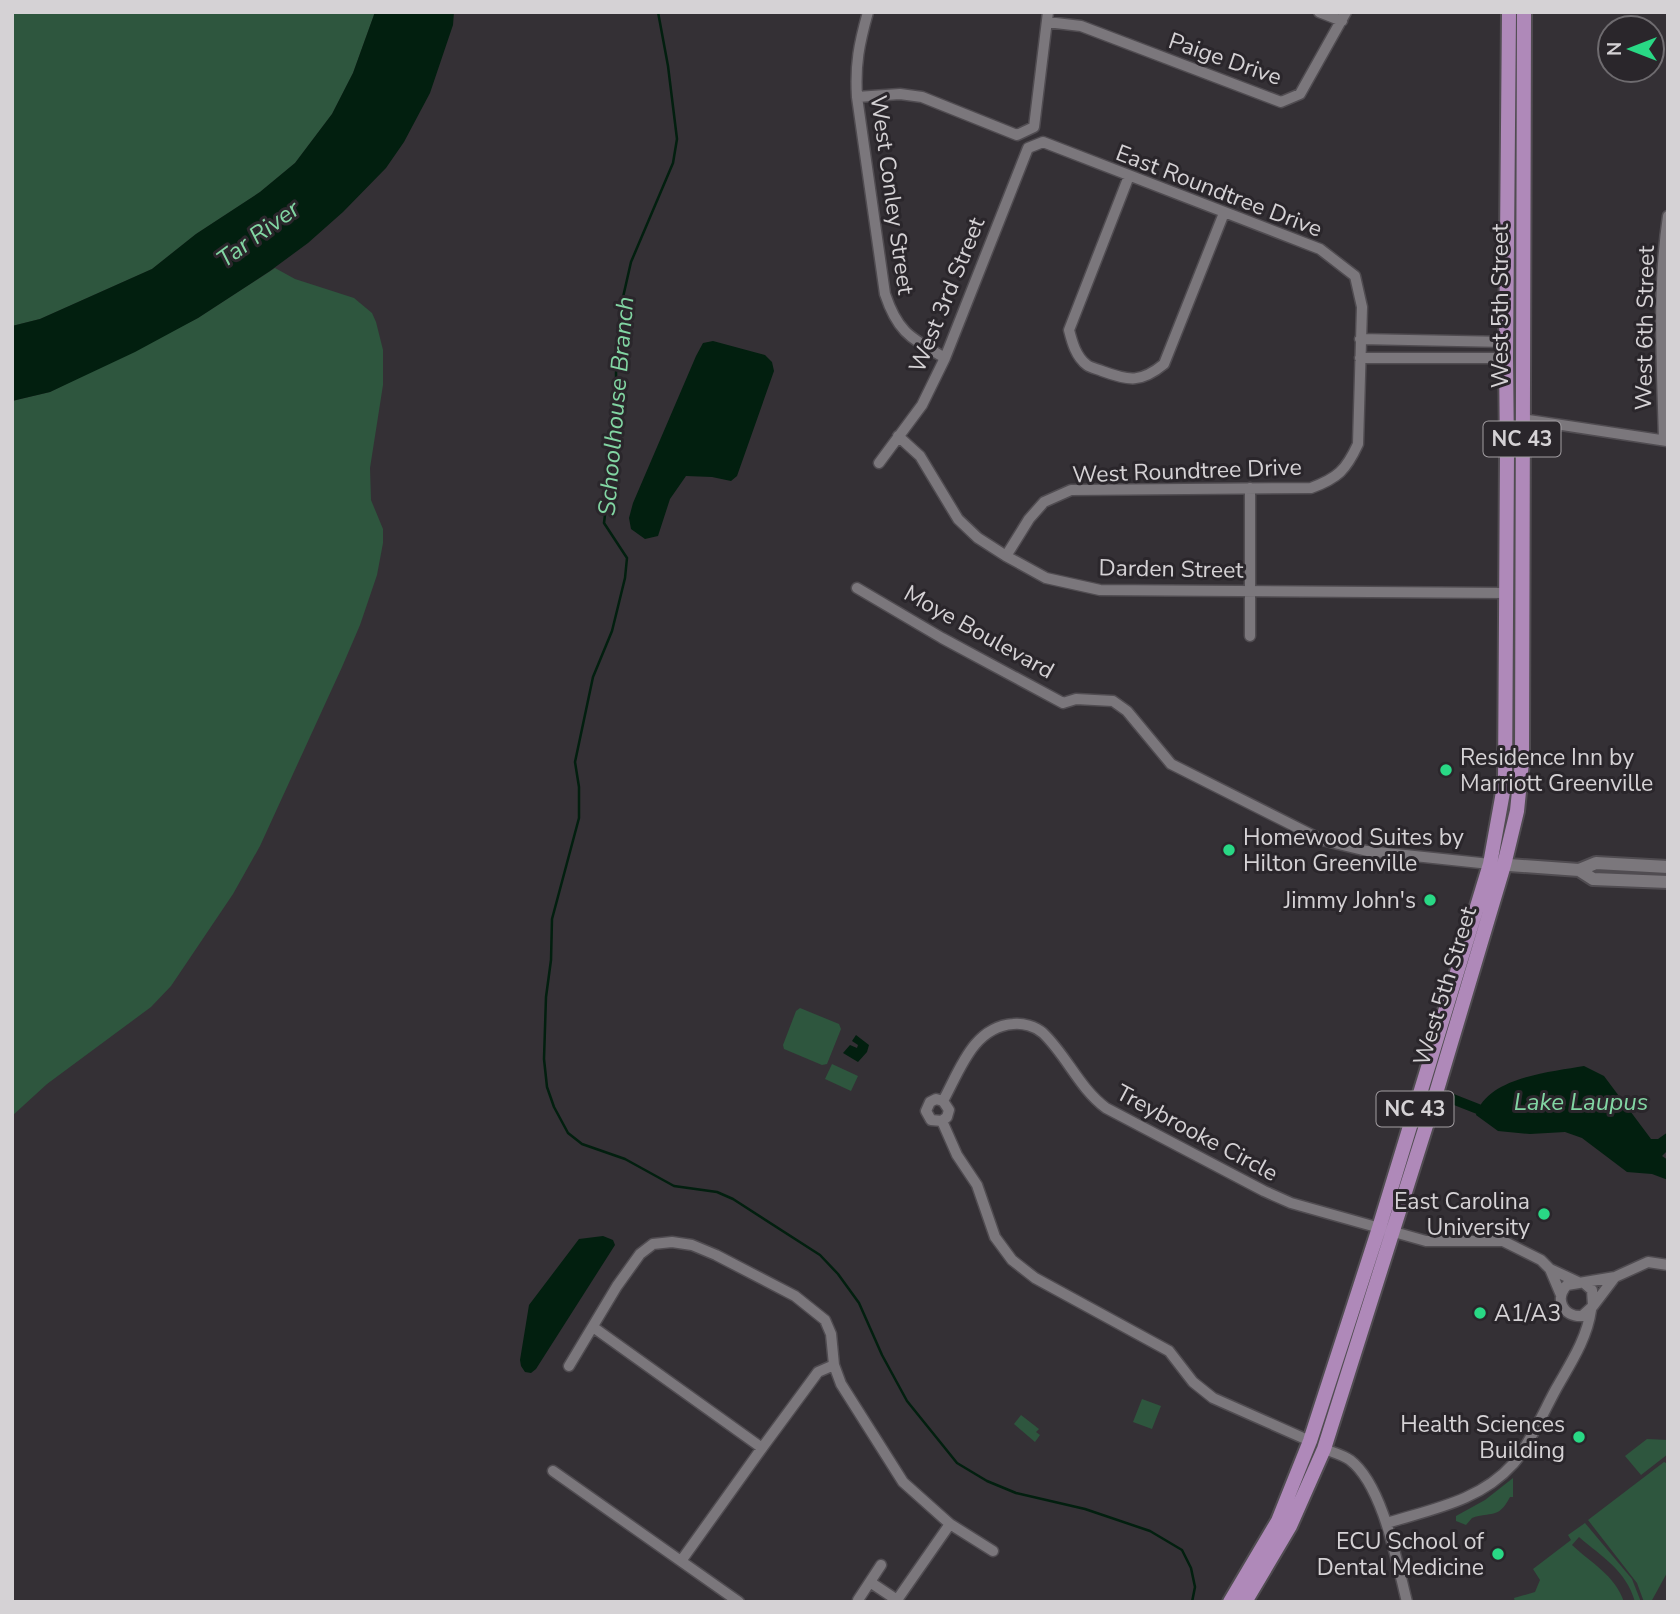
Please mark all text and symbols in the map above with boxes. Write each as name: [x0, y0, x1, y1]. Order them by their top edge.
north arrow: [1596, 14, 1666, 84]
street label: Paige Drive: [1164, 25, 1286, 93]
text: N: [1602, 42, 1628, 56]
street label: West Conley Street: [863, 93, 921, 298]
street label: East Roundtree Drive: [1111, 137, 1327, 245]
water label: Tar River: [210, 192, 307, 275]
street label: West 3rd Street: [902, 212, 993, 377]
street label: West 5th Street: [1485, 223, 1516, 388]
street label: West 6th Street: [1628, 244, 1662, 411]
water label: Schoolhouse Branch: [590, 295, 642, 517]
road number: NC 43: [1484, 422, 1560, 457]
street label: West Roundtree Drive: [1072, 452, 1302, 490]
street label: Darden Street: [1098, 552, 1245, 586]
street label: Moye Boulevard: [898, 578, 1060, 686]
place label: Residence Inn by Marriott Greenville: [1460, 742, 1653, 799]
marker: Residence Inn by Marriott Greenville: [1438, 762, 1454, 778]
place label: Homewood Suites by Hilton Greenville: [1243, 822, 1464, 879]
marker: Homewood Suites by Hilton Greenville: [1221, 842, 1237, 858]
place label: Jimmy John's: [1283, 885, 1416, 916]
marker: Jimmy John's: [1422, 892, 1438, 908]
street label: West 5th Street: [1406, 902, 1484, 1069]
street label: Treybrooke Circle: [1111, 1077, 1283, 1189]
water label: Lake Laupus: [1514, 1086, 1648, 1118]
road number: NC 43: [1376, 1092, 1454, 1126]
place label: East Carolina University: [1394, 1186, 1530, 1243]
marker: East Carolina University: [1536, 1206, 1552, 1222]
place label: A1/A3: [1494, 1298, 1561, 1329]
marker: A1/A3: [1472, 1305, 1488, 1321]
place label: Health Sciences Building: [1400, 1409, 1565, 1466]
marker: Health Sciences Building: [1571, 1429, 1587, 1445]
place label: ECU School of Dental Medicine: [1317, 1526, 1484, 1583]
marker: ECU School of Dental Medicine: [1490, 1546, 1506, 1562]

